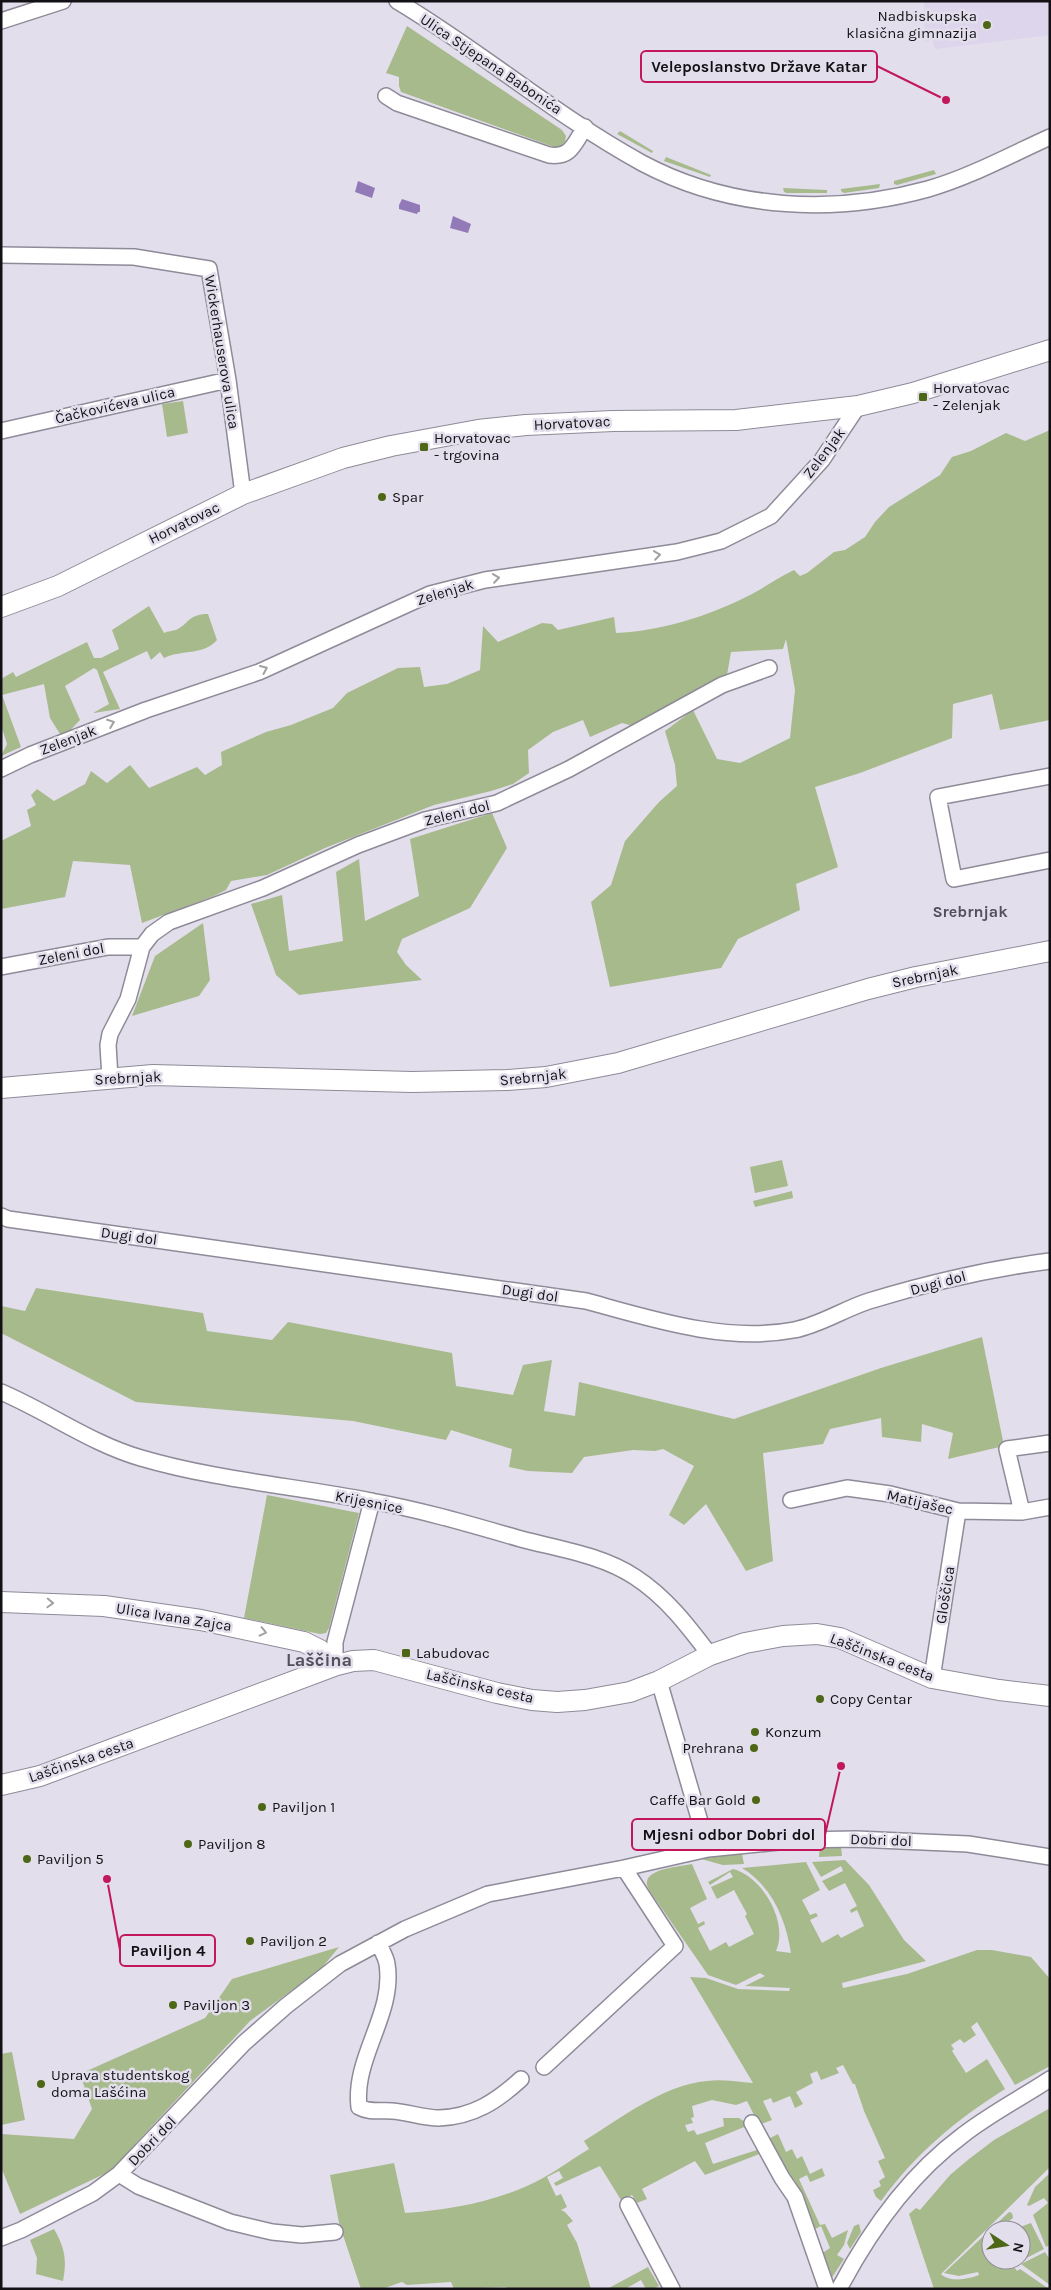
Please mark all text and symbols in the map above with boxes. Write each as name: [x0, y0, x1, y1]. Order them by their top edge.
place label: Nadbiskupska klasična gimnazija: [846, 7, 977, 42]
street label: Ulica Stjepana Babonića: [417, 10, 565, 118]
marker: Nadbiskupska klasična gimnazija: [981, 19, 993, 31]
callout: Veleposlanstvo Države Katar: [641, 51, 877, 82]
text: Veleposlanstvo Države Katar: [651, 57, 868, 76]
street label: Wickerhauserova ulica: [201, 274, 243, 430]
place label: Horvatovac - Zelenjak: [933, 379, 1010, 414]
street label: Čačkovićeva ulica: [53, 382, 177, 428]
marker: Horvatovac - Zelenjak: [917, 391, 929, 403]
street label: Horvatovac: [533, 412, 611, 434]
street label: Zelenjak: [799, 424, 849, 482]
place label: Horvatovac - trgovina: [434, 429, 511, 464]
marker: Horvatovac - trgovina: [418, 441, 430, 453]
place label: Spar: [392, 488, 424, 506]
marker: Spar: [376, 491, 388, 503]
street label: Horvatovac: [146, 498, 222, 548]
one-way arrow: [652, 551, 661, 561]
one-way arrow: [492, 573, 500, 584]
street label: Zelenjak: [414, 575, 476, 609]
one-way arrow: [259, 665, 268, 676]
one-way arrow: [106, 719, 115, 730]
street label: Zelenjak: [37, 721, 99, 759]
street label: Zeleni dol: [422, 796, 492, 830]
district label: Srebrnjak: [932, 902, 1008, 921]
street label: Zeleni dol: [36, 939, 106, 969]
street label: Srebrnjak: [890, 960, 960, 992]
street label: Srebrnjak: [499, 1065, 567, 1089]
street label: Srebrnjak: [94, 1067, 162, 1089]
street label: Dugi dol: [100, 1223, 158, 1249]
street label: Dugi dol: [908, 1267, 968, 1299]
street label: Dugi dol: [501, 1280, 559, 1306]
street label: Matijašec: [885, 1486, 955, 1518]
street label: Krijesnice: [334, 1487, 404, 1517]
street label: Gloščica: [932, 1565, 958, 1625]
one-way arrow: [46, 1598, 54, 1609]
street label: Ulica Ivana Zajca: [115, 1599, 233, 1635]
one-way arrow: [258, 1627, 267, 1637]
street label: Laščinska cesta: [828, 1629, 936, 1685]
place label: Labudovac: [416, 1644, 490, 1662]
marker: Labudovac: [400, 1647, 412, 1659]
district label: Laščina: [286, 1649, 352, 1671]
street label: Laščinska cesta: [424, 1665, 536, 1707]
place label: Copy Centar: [830, 1690, 913, 1708]
marker: Copy Centar: [814, 1693, 826, 1705]
place label: Konzum: [765, 1723, 822, 1741]
marker: Konzum: [749, 1726, 761, 1738]
street label: Laščinska cesta: [26, 1734, 136, 1786]
place label: Prehrana: [683, 1739, 744, 1757]
marker: Prehrana: [748, 1742, 760, 1754]
place label: Caffe Bar Gold: [649, 1791, 746, 1809]
marker: Caffe Bar Gold: [750, 1794, 762, 1806]
place label: Paviljon 1: [272, 1798, 335, 1816]
marker: Paviljon 1: [256, 1801, 268, 1813]
callout: Mjesni odbor Dobri dol: [632, 1819, 825, 1850]
text: Mjesni odbor Dobri dol: [643, 1825, 815, 1844]
street label: Dobri dol: [850, 1830, 912, 1850]
place label: Paviljon 8: [198, 1835, 266, 1853]
marker: Paviljon 8: [182, 1838, 194, 1850]
place label: Paviljon 5: [37, 1850, 104, 1868]
marker: Paviljon 5: [21, 1853, 33, 1865]
place label: Paviljon 2: [260, 1932, 327, 1950]
callout: Paviljon 4: [120, 1935, 215, 1966]
marker: Paviljon 2: [244, 1935, 256, 1947]
text: Paviljon 4: [130, 1941, 206, 1960]
place label: Paviljon 3: [183, 1996, 250, 2014]
marker: Paviljon 3: [167, 1999, 179, 2011]
place label: Uprava studentskog doma Lašćina: [51, 2066, 190, 2101]
marker: Uprava studentskog doma Lašćina: [35, 2078, 47, 2090]
street label: Dobri dol: [124, 2113, 180, 2169]
north arrow: [981, 2220, 1031, 2270]
text: N: [1009, 2241, 1028, 2254]

